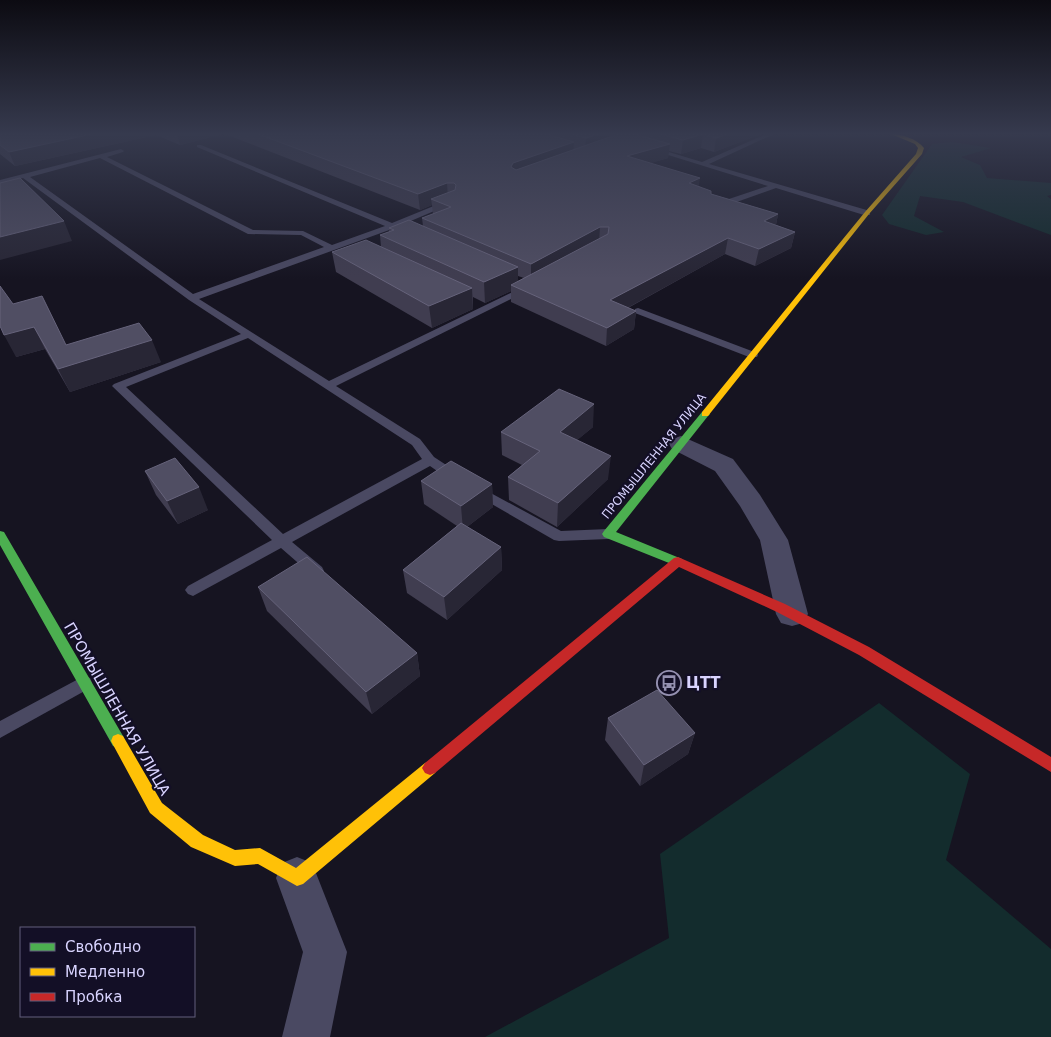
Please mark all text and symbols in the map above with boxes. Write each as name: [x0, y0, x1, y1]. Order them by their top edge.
street label: ПРОМЫШЛЕННАЯ УЛИЦА: [599, 390, 709, 522]
street label: ПРОМЫШЛЕННАЯ УЛИЦА: [60, 619, 174, 799]
bus stop icon: ЦТТ: [656, 670, 682, 696]
place label: ЦТТ: [686, 674, 721, 692]
legend: [20, 927, 195, 1017]
text: Свободно: [65, 938, 141, 956]
text: Медленно: [65, 963, 145, 981]
text: Пробка: [65, 988, 122, 1006]

